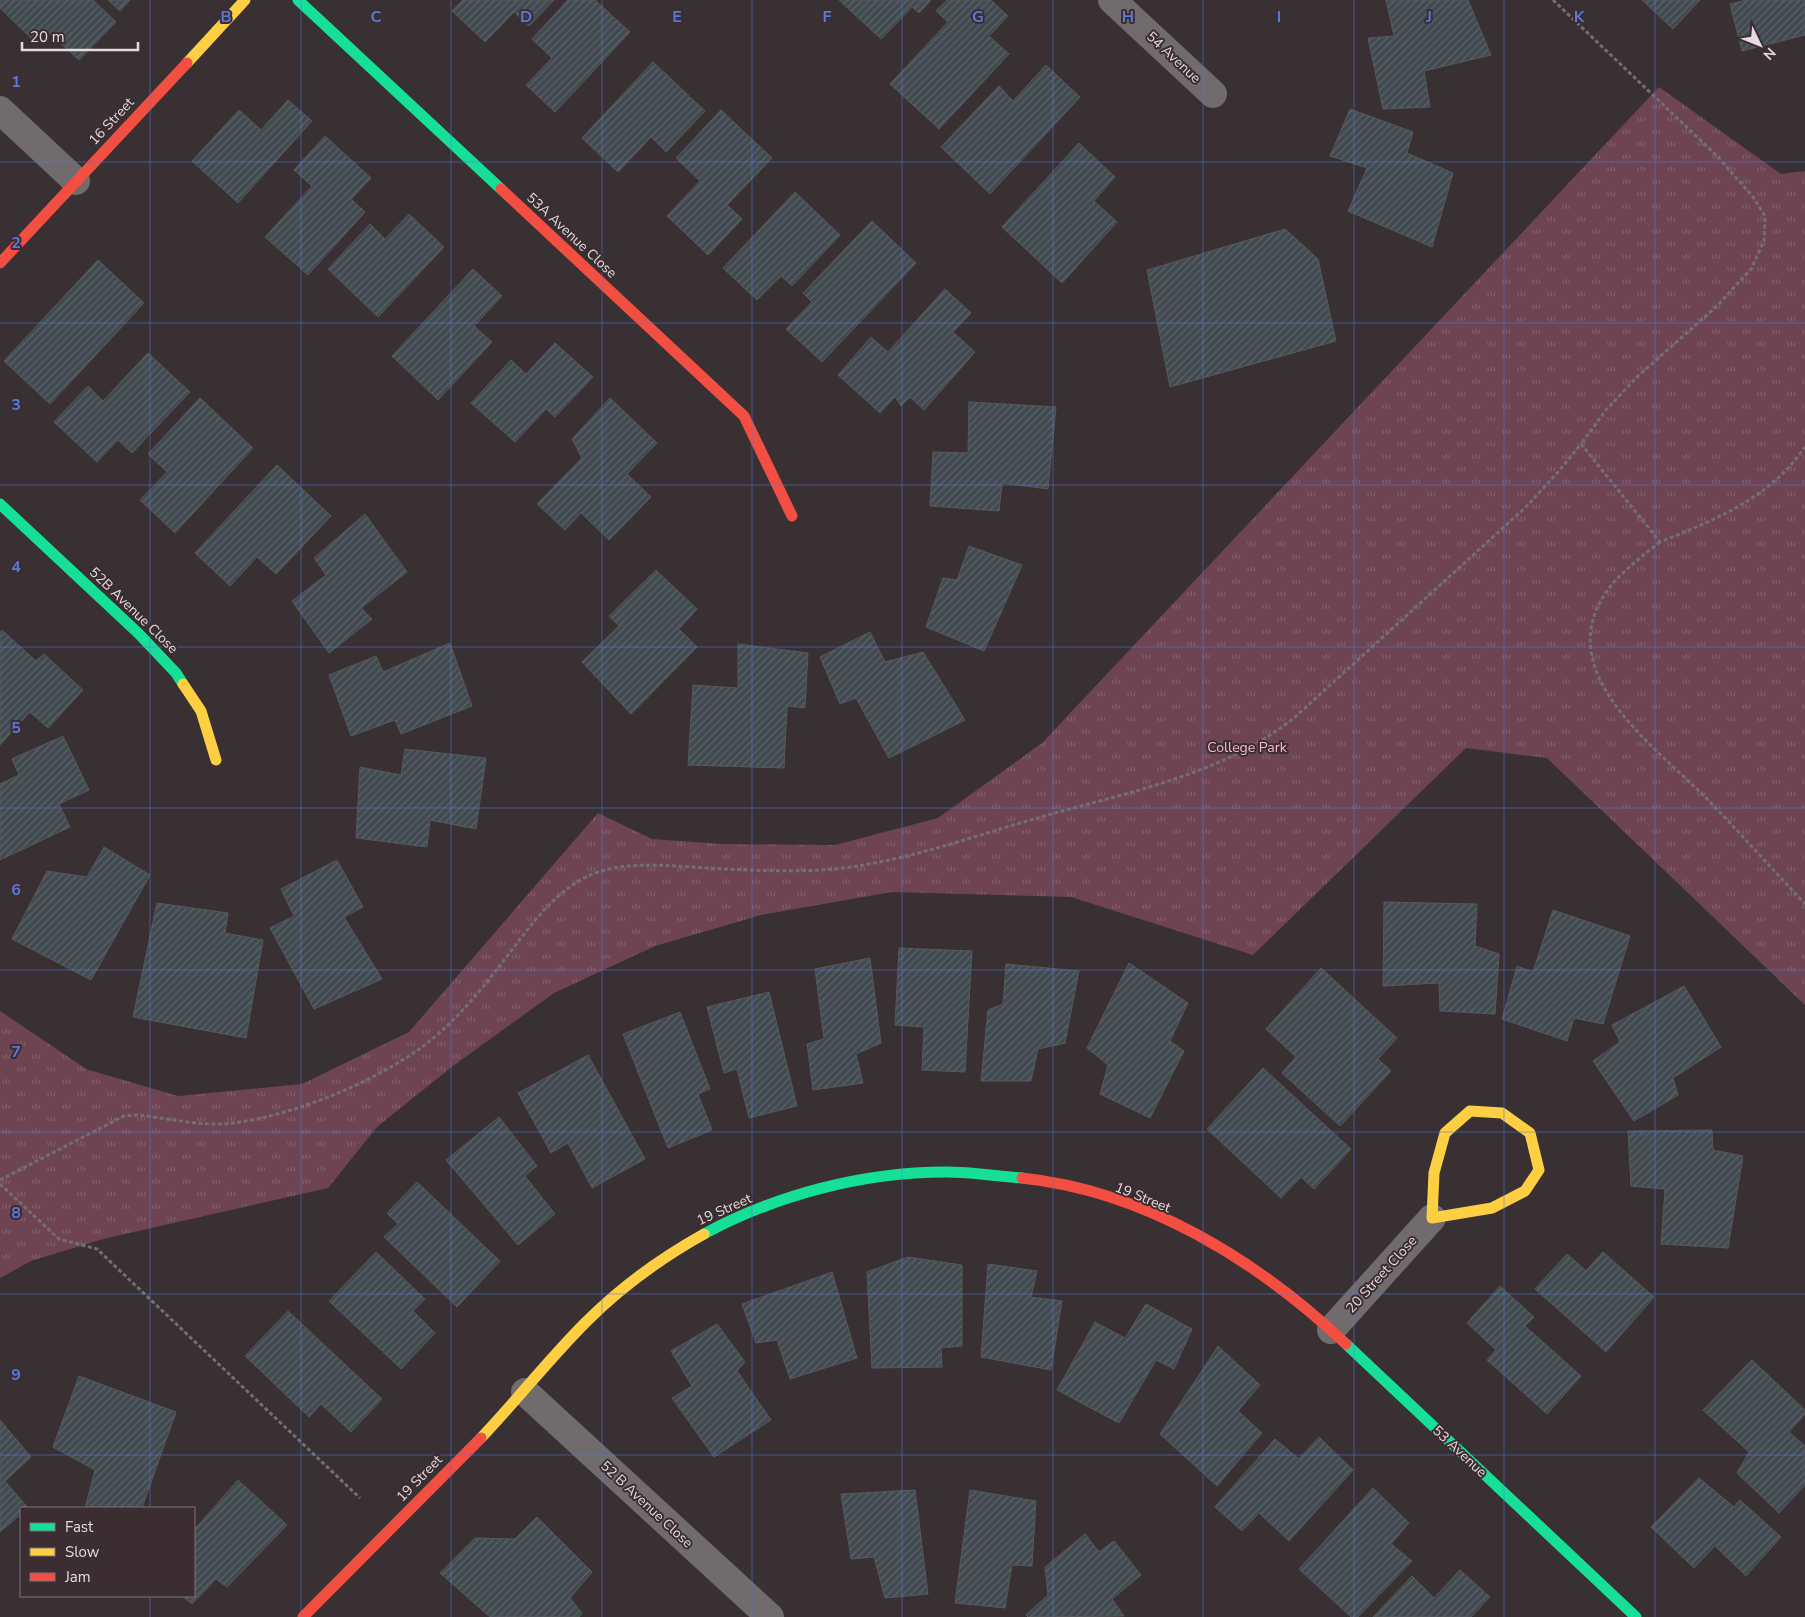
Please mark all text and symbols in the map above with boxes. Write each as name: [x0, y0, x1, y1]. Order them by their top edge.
text: B: [220, 6, 232, 28]
text: C: [371, 6, 382, 28]
text: D: [520, 6, 532, 28]
text: E: [672, 6, 682, 28]
text: F: [823, 6, 832, 28]
text: G: [972, 6, 984, 28]
text: H: [1122, 6, 1134, 28]
text: I: [1277, 6, 1281, 28]
text: J: [1425, 6, 1432, 28]
text: K: [1574, 6, 1586, 28]
scale bar: [22, 20, 139, 52]
north arrow: [1735, 20, 1785, 70]
text: 20 m: [30, 27, 65, 47]
street label: 54 Avenue: [1142, 27, 1205, 88]
text: N: [1759, 43, 1780, 64]
text: 1: [11, 71, 21, 93]
street label: 16 Street: [84, 93, 138, 149]
street label: 53A Avenue Close: [522, 188, 621, 282]
text: 2: [11, 232, 21, 254]
text: 3: [11, 394, 21, 416]
text: 4: [11, 556, 21, 578]
street label: 52B Avenue Close: [85, 563, 182, 658]
text: 5: [11, 717, 21, 739]
park label: College Park: [1207, 738, 1288, 757]
text: 6: [11, 879, 21, 901]
text: 7: [11, 1041, 21, 1063]
street label: 19 Street: [1112, 1178, 1174, 1217]
street label: 19 Street: [694, 1189, 755, 1230]
text: 8: [11, 1202, 21, 1224]
street label: 20 Street Close: [1342, 1232, 1421, 1317]
text: 9: [11, 1364, 21, 1386]
street label: 53 Avenue: [1428, 1421, 1491, 1482]
street label: 19 Street: [392, 1451, 447, 1506]
street label: 52 B Avenue Close: [596, 1456, 697, 1552]
legend: [20, 1507, 195, 1597]
text: Fast: [65, 1517, 94, 1537]
text: Slow: [65, 1542, 100, 1562]
text: Jam: [64, 1567, 91, 1587]

